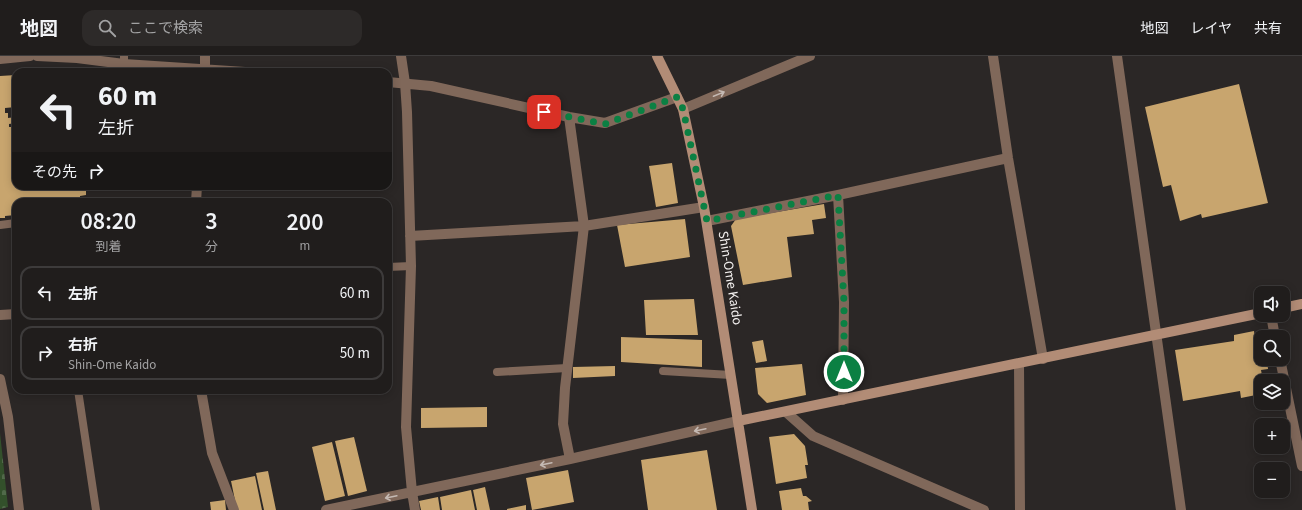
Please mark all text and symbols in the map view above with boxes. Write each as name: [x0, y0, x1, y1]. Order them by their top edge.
search box: [82, 10, 362, 46]
text: 地図: [20, 16, 58, 43]
icon: search: [96, 17, 118, 39]
text: ここで検索: [128, 18, 203, 39]
text: 地図: [1140, 19, 1168, 39]
text: レイヤ: [1190, 19, 1232, 39]
text: 共有: [1254, 19, 1282, 39]
text: 60 m: [98, 76, 157, 116]
icon: left: [32, 84, 84, 136]
one-way arrow: [712, 89, 724, 97]
pin: [527, 95, 561, 129]
icon: arrive: [533, 101, 555, 123]
text: 左折: [98, 116, 134, 141]
icon: right: [85, 160, 107, 182]
text: その先: [32, 162, 77, 183]
text: 08:20: [81, 204, 136, 239]
text: 3: [205, 204, 218, 239]
text: 200: [287, 205, 323, 240]
street label: Shin-Ome Kaido: [713, 229, 747, 327]
text: m: [300, 237, 310, 255]
text: 到着: [95, 238, 121, 256]
text: 分: [205, 238, 218, 256]
icon: left: [34, 282, 56, 304]
text: 60 m: [340, 283, 370, 304]
text: 左折: [68, 284, 98, 305]
map controls: [1254, 286, 1290, 498]
button: sound: [1254, 286, 1290, 322]
button: search: [1254, 330, 1290, 366]
text: 右折: [68, 335, 98, 356]
icon: right: [34, 342, 56, 364]
text: 50 m: [340, 343, 370, 364]
position arrow: [823, 351, 865, 393]
text: Shin-Ome Kaido: [68, 356, 156, 374]
button: layers: [1254, 374, 1290, 410]
button: +: [1254, 418, 1290, 454]
one-way arrow: [694, 426, 707, 434]
one-way arrow: [540, 460, 553, 468]
button: −: [1254, 462, 1290, 498]
one-way arrow: [385, 493, 398, 501]

